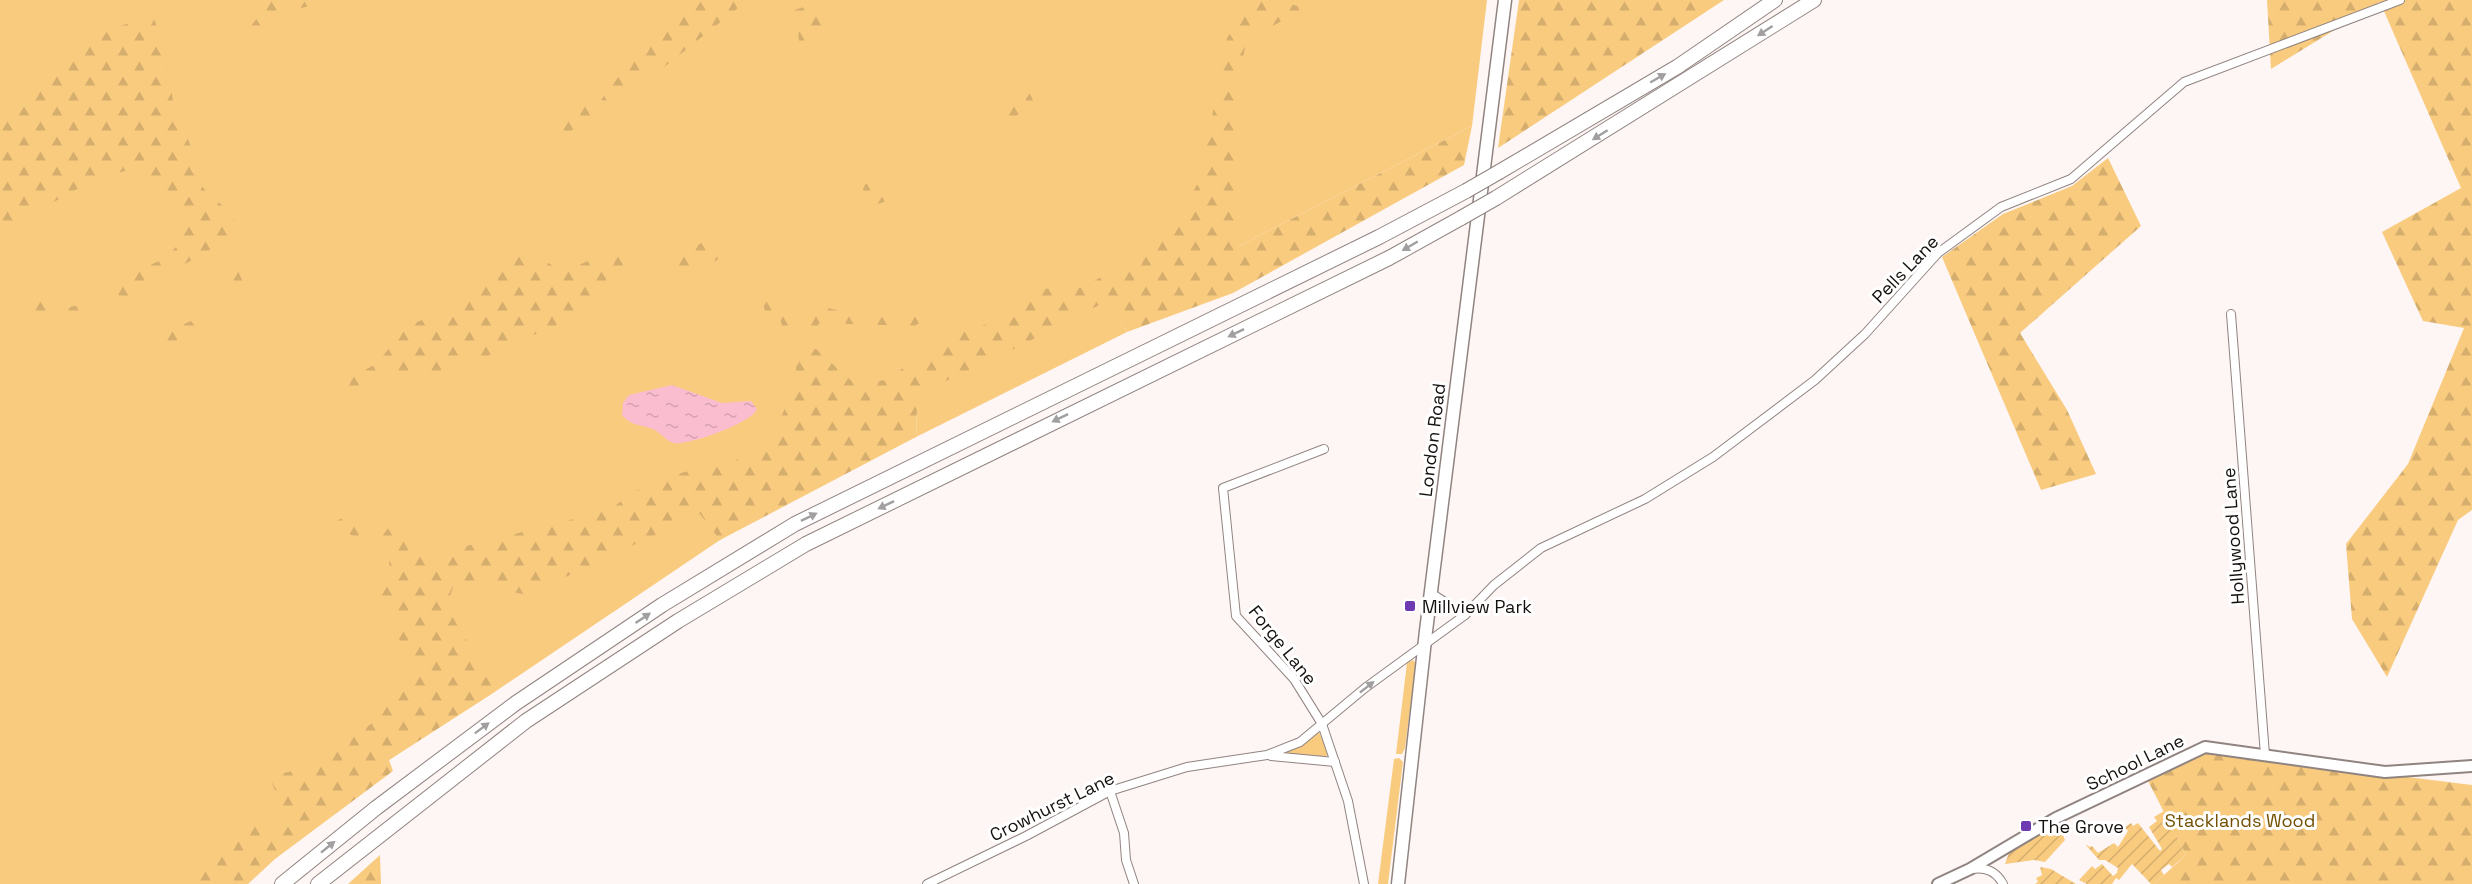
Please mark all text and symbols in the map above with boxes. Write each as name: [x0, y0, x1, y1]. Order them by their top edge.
one-way arrow: [1757, 26, 1773, 37]
one-way arrow: [1650, 73, 1666, 84]
one-way arrow: [1591, 130, 1608, 141]
street label: Pells Lane: [1867, 230, 1943, 308]
one-way arrow: [1402, 240, 1418, 251]
one-way arrow: [1227, 328, 1244, 337]
street label: London Road: [1414, 382, 1450, 498]
one-way arrow: [1052, 414, 1069, 423]
street label: Hollywood Lane: [2217, 467, 2249, 605]
one-way arrow: [877, 500, 894, 509]
one-way arrow: [801, 512, 818, 521]
place label: Millview Park: [1422, 595, 1532, 618]
marker: Millview Park: [1403, 599, 1417, 613]
street label: Forge Lane: [1244, 600, 1322, 690]
one-way arrow: [635, 613, 651, 624]
one-way arrow: [1359, 680, 1375, 693]
one-way arrow: [475, 723, 490, 735]
street label: School Lane: [2082, 728, 2188, 796]
street label: Crowhurst Lane: [986, 766, 1118, 846]
park label: Stacklands Wood: [2165, 809, 2315, 832]
place label: The Grove: [2038, 815, 2124, 838]
marker: The Grove: [2019, 819, 2033, 833]
one-way arrow: [320, 842, 335, 854]

